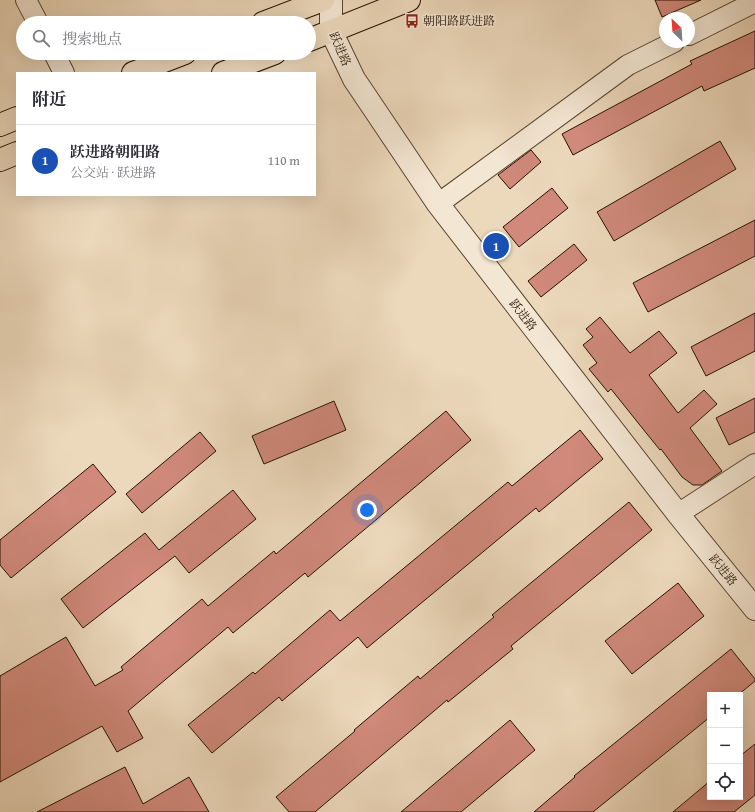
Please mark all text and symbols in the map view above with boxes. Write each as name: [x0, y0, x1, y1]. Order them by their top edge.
place label: 朝阳路跃进路: [423, 12, 495, 29]
north arrow: [659, 12, 695, 48]
bus stop icon: 朝阳路跃进路: [404, 13, 420, 29]
search box: [16, 16, 316, 60]
icon: search: [30, 27, 52, 49]
text: 搜索地点: [62, 28, 122, 49]
street label: 跃进路: [326, 29, 355, 69]
text: 附近: [32, 86, 66, 111]
text: 跃进路朝阳路: [70, 141, 160, 162]
text: 1: [42, 151, 48, 170]
text: 110 m: [268, 151, 300, 170]
text: 公交站 · 跃进路: [70, 163, 156, 182]
pin: 1: [483, 231, 509, 261]
street label: 跃进路: [506, 295, 541, 334]
your location: [357, 500, 377, 520]
street label: 跃进路: [705, 550, 741, 589]
map controls: [707, 692, 743, 800]
button: +: [707, 692, 743, 728]
button: −: [707, 728, 743, 764]
button: locate: [707, 764, 743, 800]

